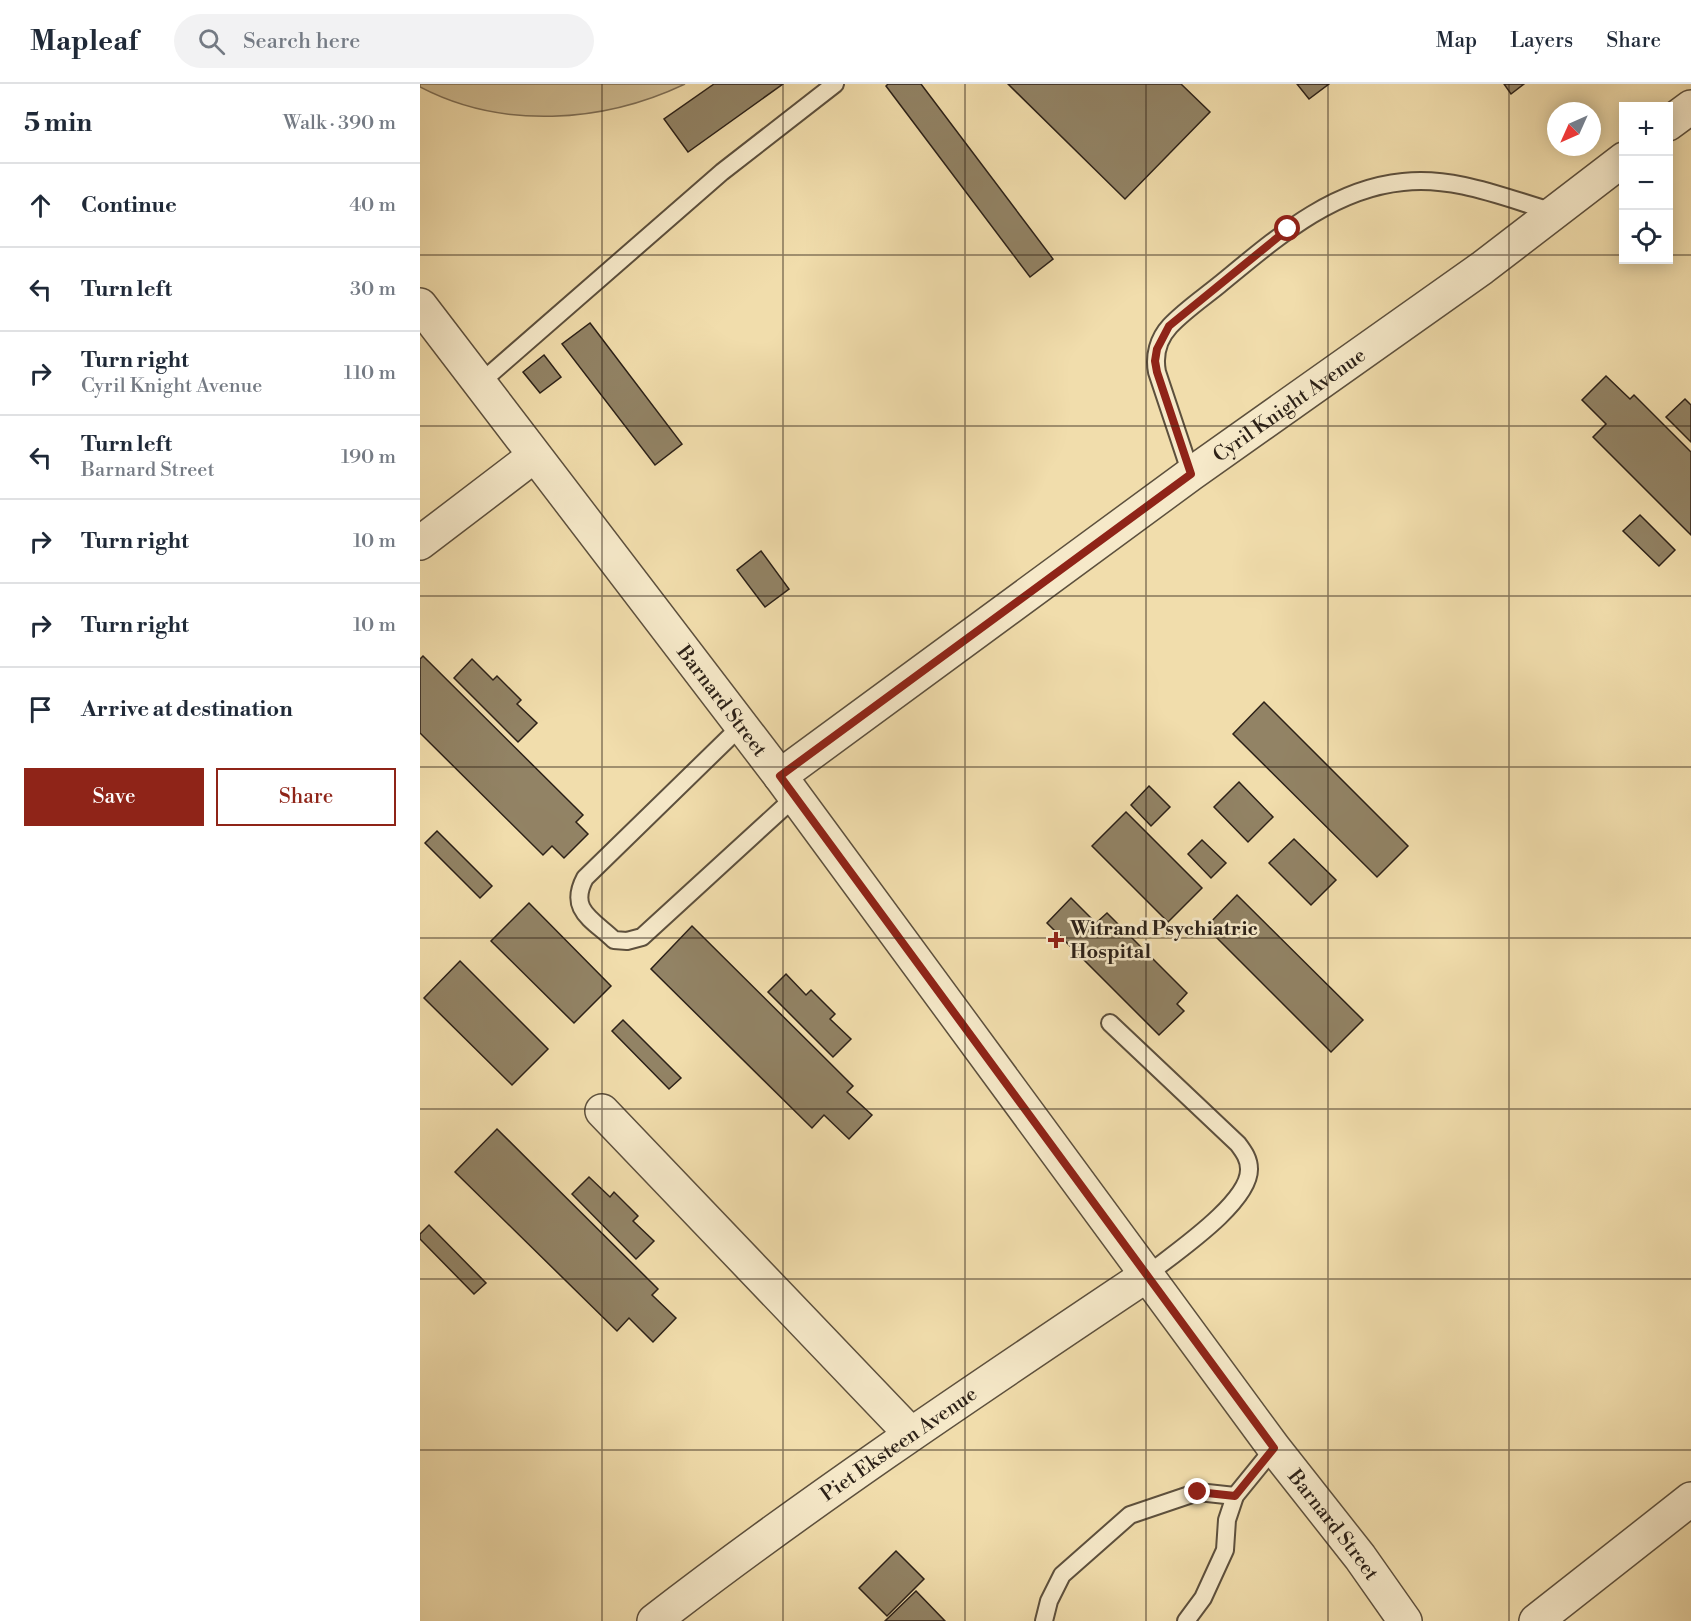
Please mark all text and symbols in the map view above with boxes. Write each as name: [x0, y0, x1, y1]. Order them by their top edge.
search box: [174, 14, 594, 68]
text: Mapleaf: [30, 24, 138, 59]
icon: search: [195, 25, 228, 58]
text: Search here: [243, 28, 360, 55]
text: Map: [1436, 28, 1477, 54]
text: Layers: [1510, 28, 1573, 54]
text: Share: [1606, 28, 1661, 54]
north arrow: [1547, 102, 1601, 156]
map controls: [1619, 102, 1673, 264]
button: +: [1619, 102, 1673, 156]
text: 5 min: [24, 107, 92, 139]
text: Walk · 390 m: [283, 111, 396, 136]
button: −: [1619, 156, 1673, 210]
icon: ahead: [24, 189, 57, 222]
text: Continue: [81, 192, 177, 219]
text: 40 m: [349, 193, 396, 218]
button: locate: [1619, 210, 1673, 264]
route start: [1274, 215, 1300, 241]
icon: left: [24, 273, 57, 306]
text: Turn left: [81, 276, 172, 303]
text: 30 m: [350, 277, 396, 302]
street label: Cyril Knight Avenue: [1209, 343, 1371, 469]
text: Turn right: [81, 347, 189, 374]
icon: right: [24, 357, 57, 390]
text: 110 m: [344, 361, 396, 386]
text: Cyril Knight Avenue: [81, 374, 262, 399]
text: Turn left: [81, 431, 172, 458]
icon: left: [24, 441, 57, 474]
text: 190 m: [341, 445, 396, 470]
text: Barnard Street: [81, 458, 214, 483]
icon: right: [24, 525, 57, 558]
text: Turn right: [81, 528, 189, 555]
text: 10 m: [353, 529, 396, 554]
icon: right: [24, 609, 57, 642]
text: Turn right: [81, 612, 189, 639]
text: 10 m: [353, 613, 396, 638]
street label: Barnard Street: [670, 640, 772, 762]
icon: arrive: [24, 693, 57, 726]
text: Arrive at destination: [81, 696, 293, 723]
button: Save: [24, 768, 204, 826]
button: Share: [216, 768, 396, 826]
place label: Witrand Psychiatric Hospital: [1069, 917, 1258, 965]
marker: Witrand Psychiatric Hospital: [1047, 931, 1065, 949]
street label: Piet Eksteen Avenue: [816, 1382, 982, 1508]
street label: Barnard Street: [1281, 1464, 1383, 1586]
route end: [1184, 1478, 1210, 1504]

